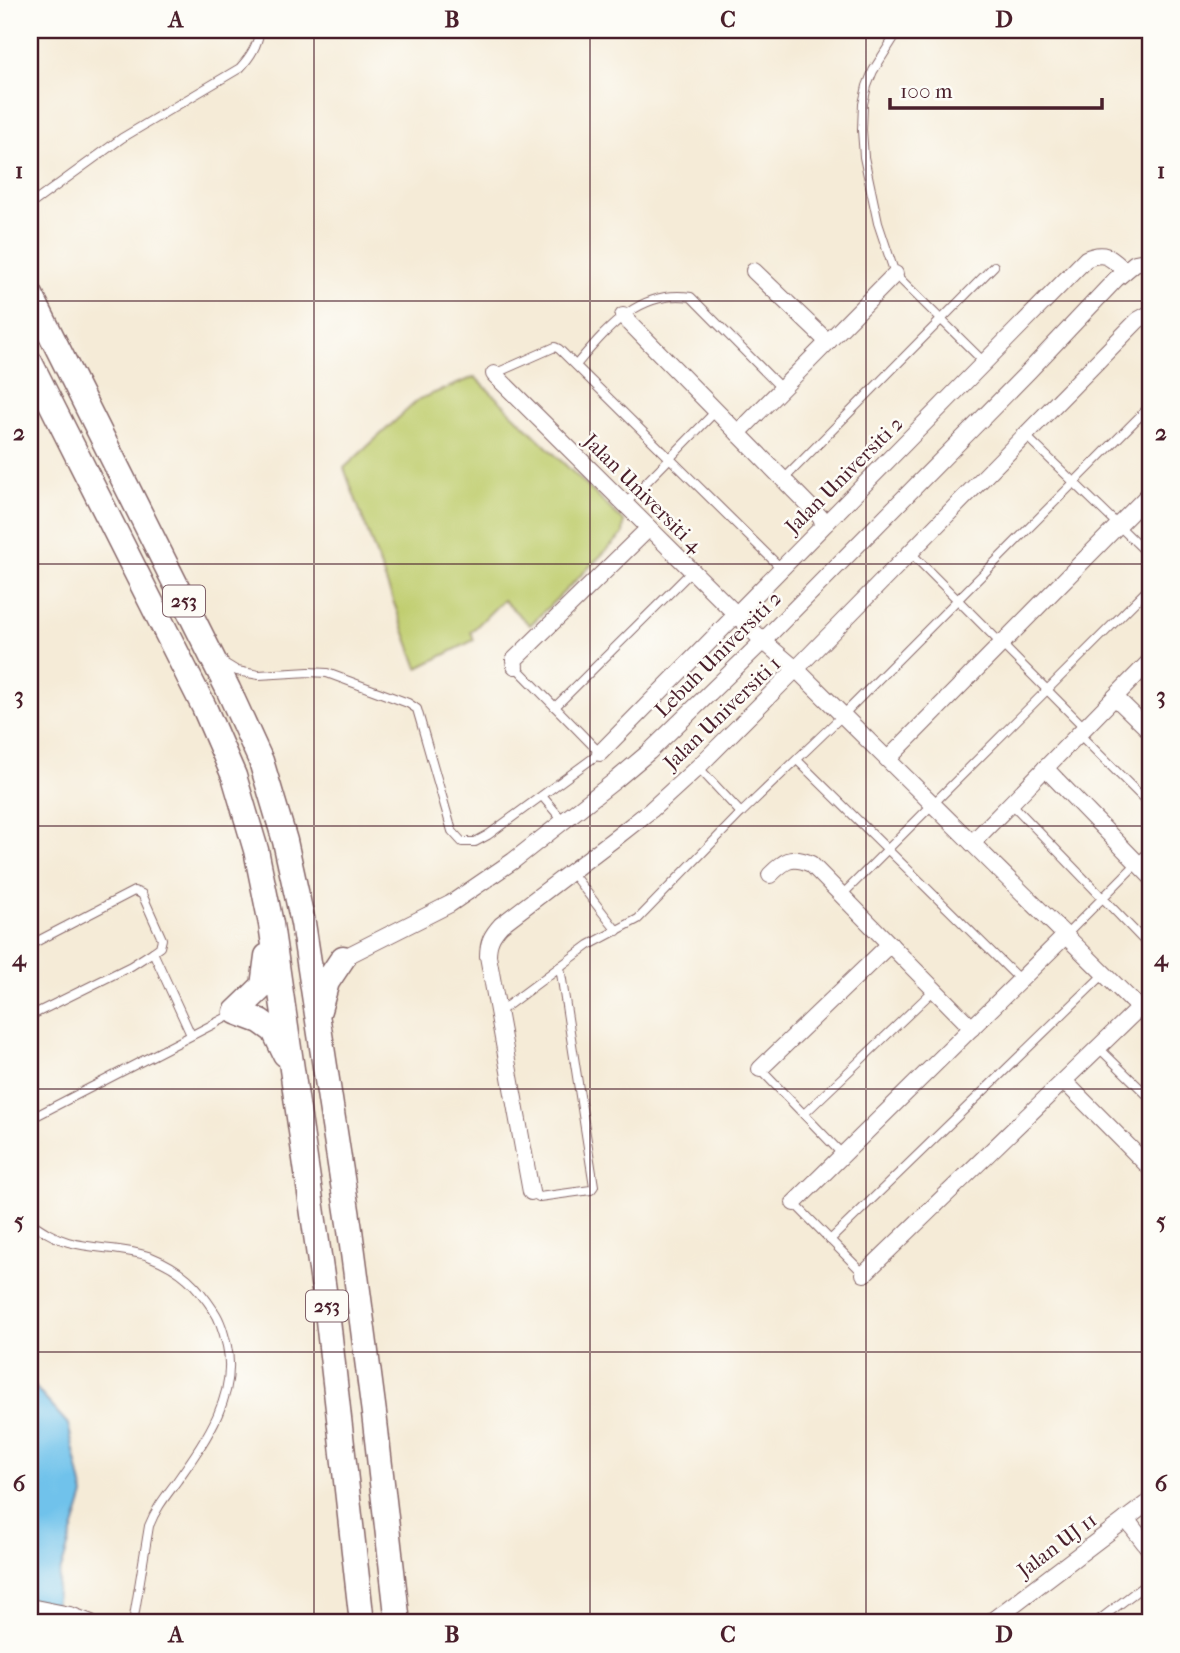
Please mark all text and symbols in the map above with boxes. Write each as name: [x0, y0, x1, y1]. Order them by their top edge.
text: A: [167, 6, 185, 33]
text: B: [445, 6, 460, 33]
text: C: [720, 6, 736, 33]
text: D: [995, 6, 1013, 33]
scale bar: [890, 66, 1101, 110]
text: 100 m: [900, 79, 953, 103]
text: 1: [15, 157, 23, 184]
text: 1: [1157, 157, 1165, 184]
street label: Jalan Universiti 2: [779, 411, 908, 540]
text: 2: [13, 419, 25, 446]
text: 2: [1155, 419, 1167, 446]
street label: Jalan Universiti 4: [577, 427, 708, 558]
road number: 253: [163, 586, 205, 616]
street label: Lebuh Universiti 2: [650, 586, 786, 722]
street label: Jalan Universiti 1: [657, 651, 785, 776]
text: 3: [14, 682, 24, 709]
text: 3: [1156, 682, 1166, 709]
text: 4: [11, 945, 27, 972]
text: 4: [1153, 945, 1169, 972]
text: 5: [14, 1207, 24, 1234]
text: 5: [1156, 1207, 1166, 1234]
road number: 253: [306, 1290, 348, 1322]
text: 6: [13, 1470, 26, 1497]
text: 6: [1155, 1470, 1168, 1497]
street label: Jalan UJ 11: [1011, 1507, 1101, 1584]
text: A: [167, 1621, 185, 1648]
text: B: [445, 1621, 460, 1648]
text: C: [720, 1621, 736, 1648]
text: D: [995, 1621, 1013, 1648]

